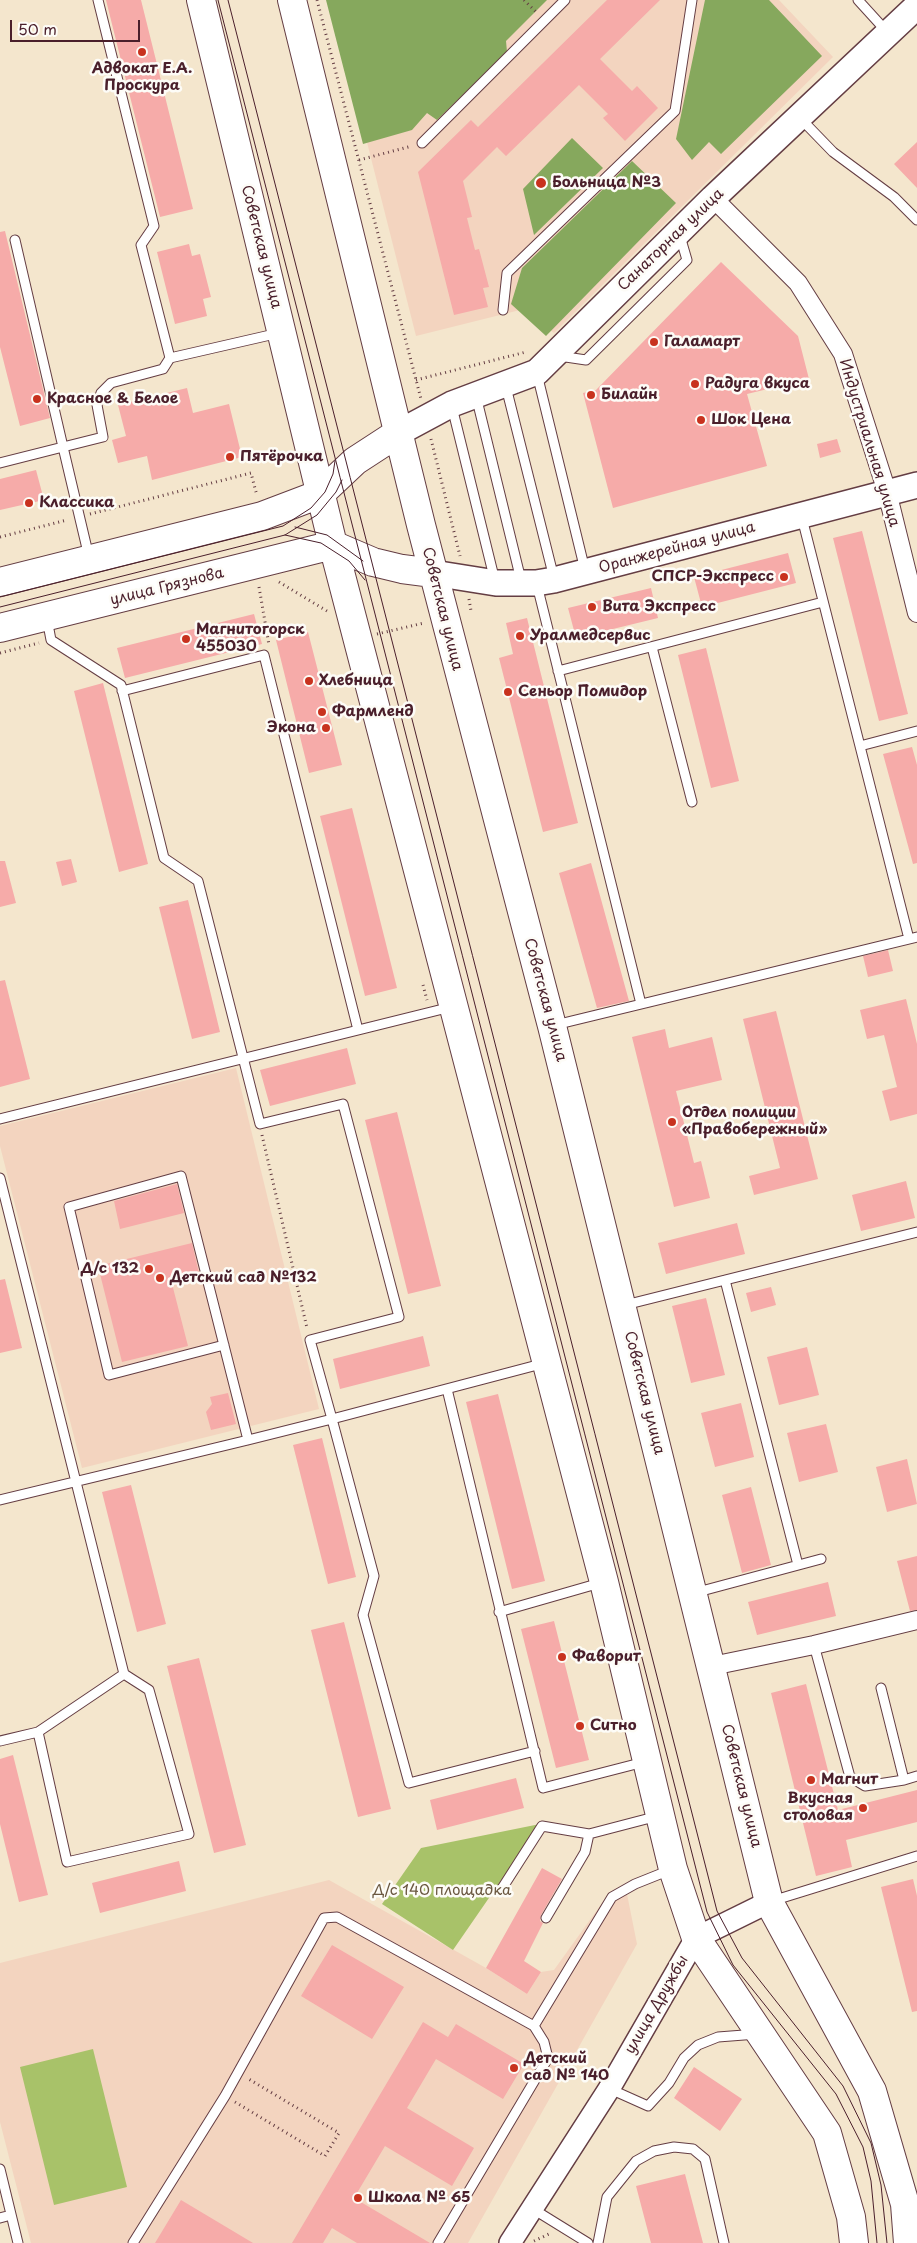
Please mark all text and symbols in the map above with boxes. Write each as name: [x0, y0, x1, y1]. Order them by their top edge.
scale bar: [12, 10, 142, 42]
text: 50 m: [18, 17, 57, 40]
marker: Адвокат Е.А. Проскура: [136, 46, 148, 58]
place label: Адвокат Е.А. Проскура: [92, 60, 192, 95]
place label: Больница №3: [552, 174, 661, 192]
marker: Больница №3: [534, 176, 548, 190]
street label: Советская улица: [237, 183, 285, 311]
street label: Санаторная улица: [614, 185, 728, 295]
place label: Галамарт: [664, 333, 740, 351]
marker: Галамарт: [648, 336, 660, 348]
street label: Индустриальная улица: [835, 357, 903, 529]
place label: Радуга вкуса: [705, 375, 810, 393]
marker: Радуга вкуса: [689, 378, 701, 390]
place label: Билайн: [601, 386, 658, 404]
marker: Билайн: [585, 389, 597, 401]
place label: Красное & Белое: [47, 390, 178, 408]
marker: Красное & Белое: [31, 393, 43, 405]
place label: Шок Цена: [711, 411, 791, 429]
marker: Шок Цена: [695, 414, 707, 426]
place label: Пятёрочка: [240, 448, 323, 466]
marker: Пятёрочка: [224, 451, 236, 463]
place label: Классика: [39, 494, 114, 512]
marker: Классика: [23, 497, 35, 509]
street label: Оранжерейная улица: [597, 518, 757, 578]
street label: Советская улица: [418, 545, 466, 673]
street label: улица Грязнова: [108, 564, 226, 610]
place label: СПСР-Экспресс: [651, 568, 774, 586]
marker: СПСР-Экспресс: [778, 571, 790, 583]
place label: Вита Экспресс: [602, 598, 716, 616]
marker: Вита Экспресс: [586, 601, 598, 613]
place label: Магнитогорск 455030: [196, 621, 305, 656]
place label: Уралмедсервис: [530, 627, 651, 645]
marker: Уралмедсервис: [514, 630, 526, 642]
marker: Магнитогорск 455030: [180, 633, 192, 645]
place label: Хлебница: [319, 672, 393, 690]
marker: Хлебница: [303, 675, 315, 687]
place label: Сеньор Помидор: [518, 683, 647, 701]
marker: Сеньор Помидор: [502, 686, 514, 698]
place label: Фармленд: [332, 703, 414, 721]
marker: Фармленд: [316, 706, 328, 718]
place label: Экона: [267, 719, 316, 737]
marker: Экона: [320, 722, 332, 734]
street label: Советская улица: [520, 936, 570, 1064]
place label: Отдел полиции «Правобережный»: [682, 1104, 827, 1139]
marker: Отдел полиции «Правобережный»: [666, 1116, 678, 1128]
place label: Д/с 132: [81, 1260, 139, 1278]
marker: Д/с 132: [143, 1263, 155, 1275]
place label: Детский сад №132: [170, 1269, 317, 1287]
marker: Детский сад №132: [154, 1272, 166, 1284]
street label: Советская улица: [620, 1329, 668, 1457]
place label: Фаворит: [572, 1648, 641, 1666]
marker: Фаворит: [556, 1651, 568, 1663]
place label: Ситно: [590, 1717, 637, 1735]
marker: Ситно: [574, 1720, 586, 1732]
street label: Советская улица: [717, 1722, 765, 1850]
place label: Магнит: [821, 1771, 878, 1789]
marker: Магнит: [805, 1774, 817, 1786]
place label: Вкусная столовая: [783, 1790, 853, 1825]
marker: Вкусная столовая: [857, 1802, 869, 1814]
park label: Д/с 140 площадка: [373, 1882, 511, 1900]
street label: улица Дружбы: [621, 1952, 693, 2058]
place label: Детский сад № 140: [524, 2050, 609, 2085]
marker: Детский сад № 140: [508, 2062, 520, 2074]
place label: Школа № 65: [368, 2189, 471, 2207]
marker: Школа № 65: [352, 2192, 364, 2204]

